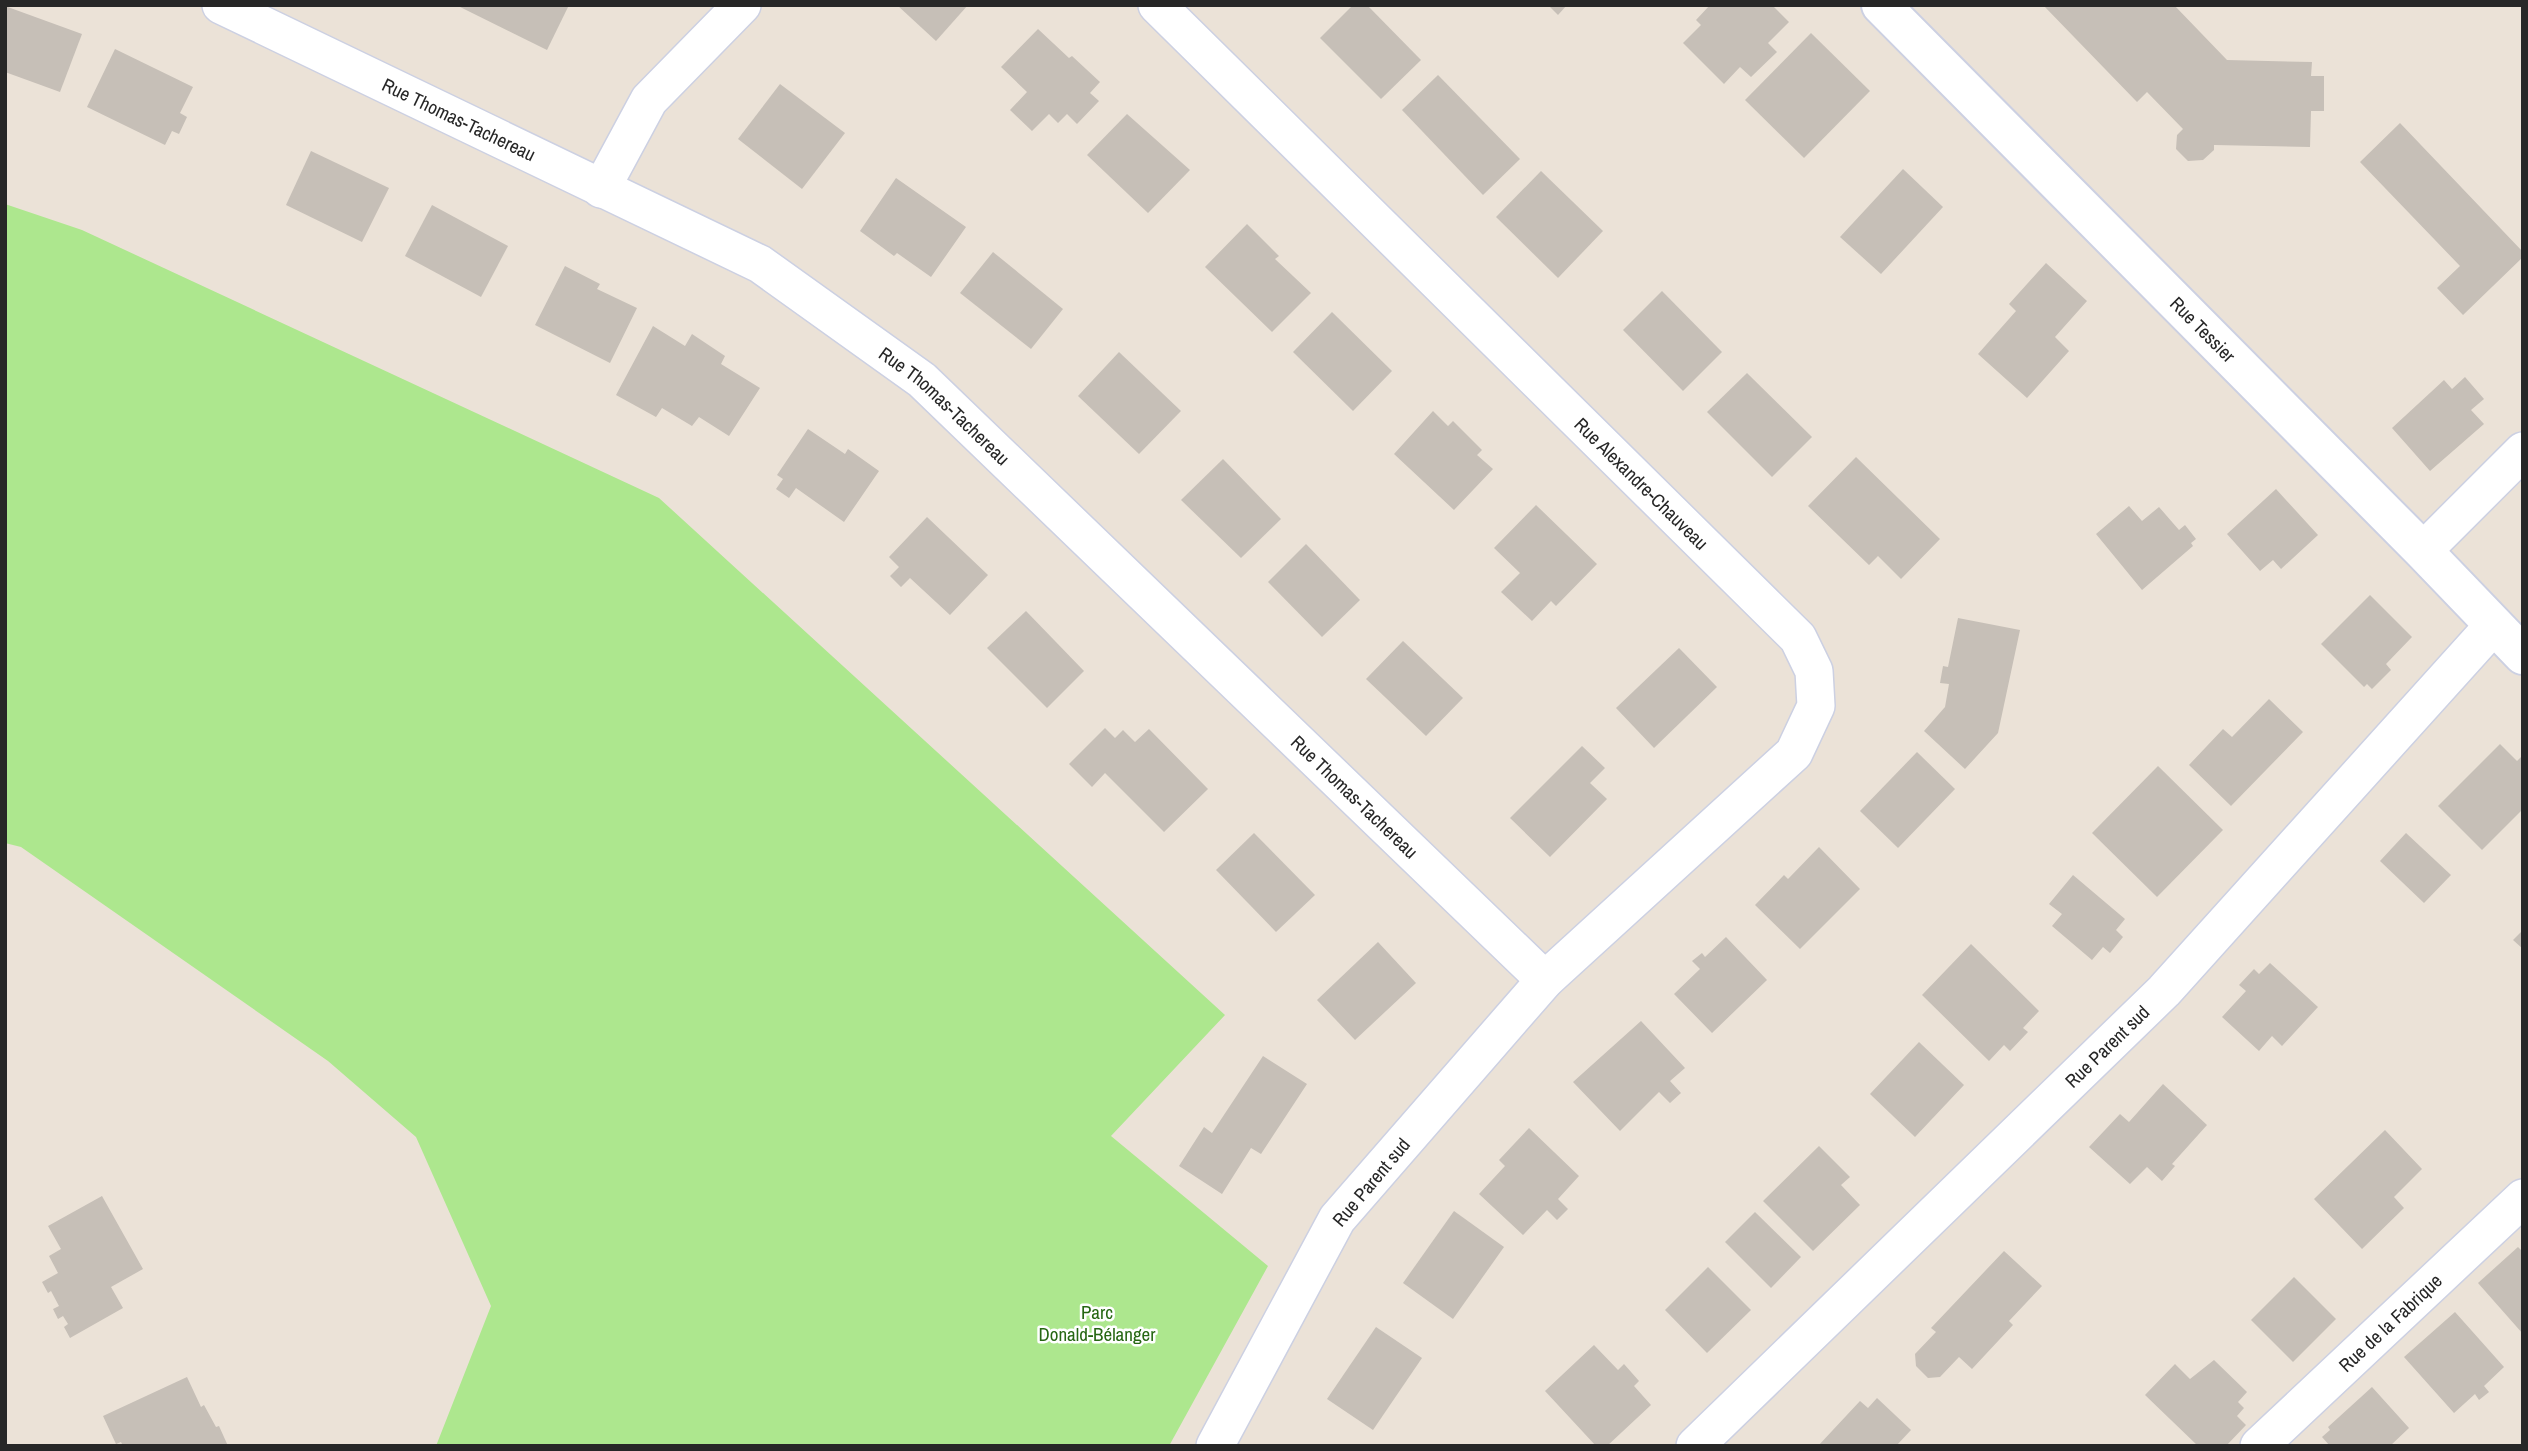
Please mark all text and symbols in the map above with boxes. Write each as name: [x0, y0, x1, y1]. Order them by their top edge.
street label: Rue Thomas-Tachereau: [378, 71, 540, 167]
street label: Rue Tessier: [2165, 291, 2242, 368]
street label: Rue Thomas-Tachereau: [874, 340, 1016, 471]
street label: Rue Alexandre-Chauveau: [1569, 412, 1714, 555]
street label: Rue Thomas-Tachereau: [1285, 729, 1424, 864]
street label: Rue Parent sud: [2059, 999, 2155, 1093]
street label: Rue Parent sud: [1326, 1132, 1416, 1232]
street label: Rue de la Fabrique: [2333, 1268, 2447, 1378]
park label: Parc Donald-Bélanger: [1039, 1299, 1156, 1347]

